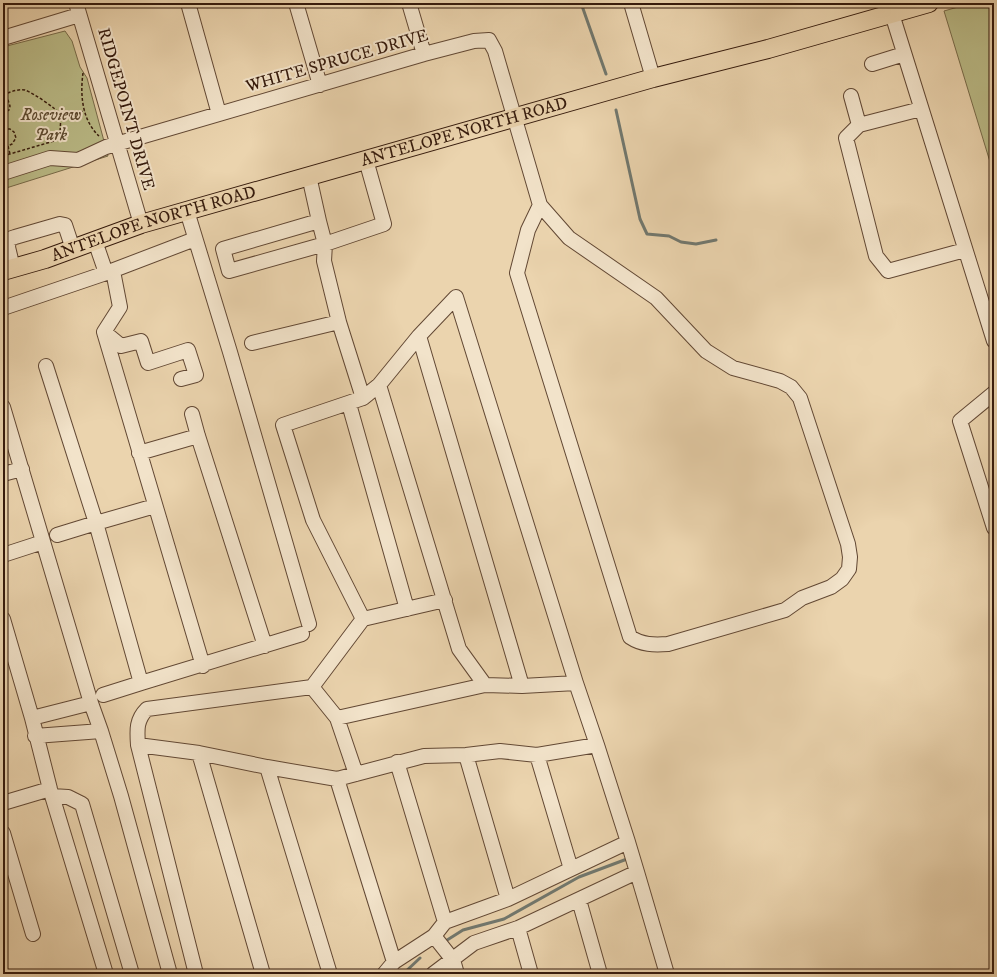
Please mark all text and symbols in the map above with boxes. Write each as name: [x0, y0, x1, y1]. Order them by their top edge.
street label: WHITE SPRUCE DRIVE: [242, 24, 431, 98]
street label: RIDGEPOINT DRIVE: [92, 25, 160, 193]
street label: ANTELOPE NORTH ROAD: [358, 92, 570, 172]
park label: Roseview Park: [20, 104, 81, 146]
street label: ANTELOPE NORTH ROAD: [48, 181, 259, 267]

